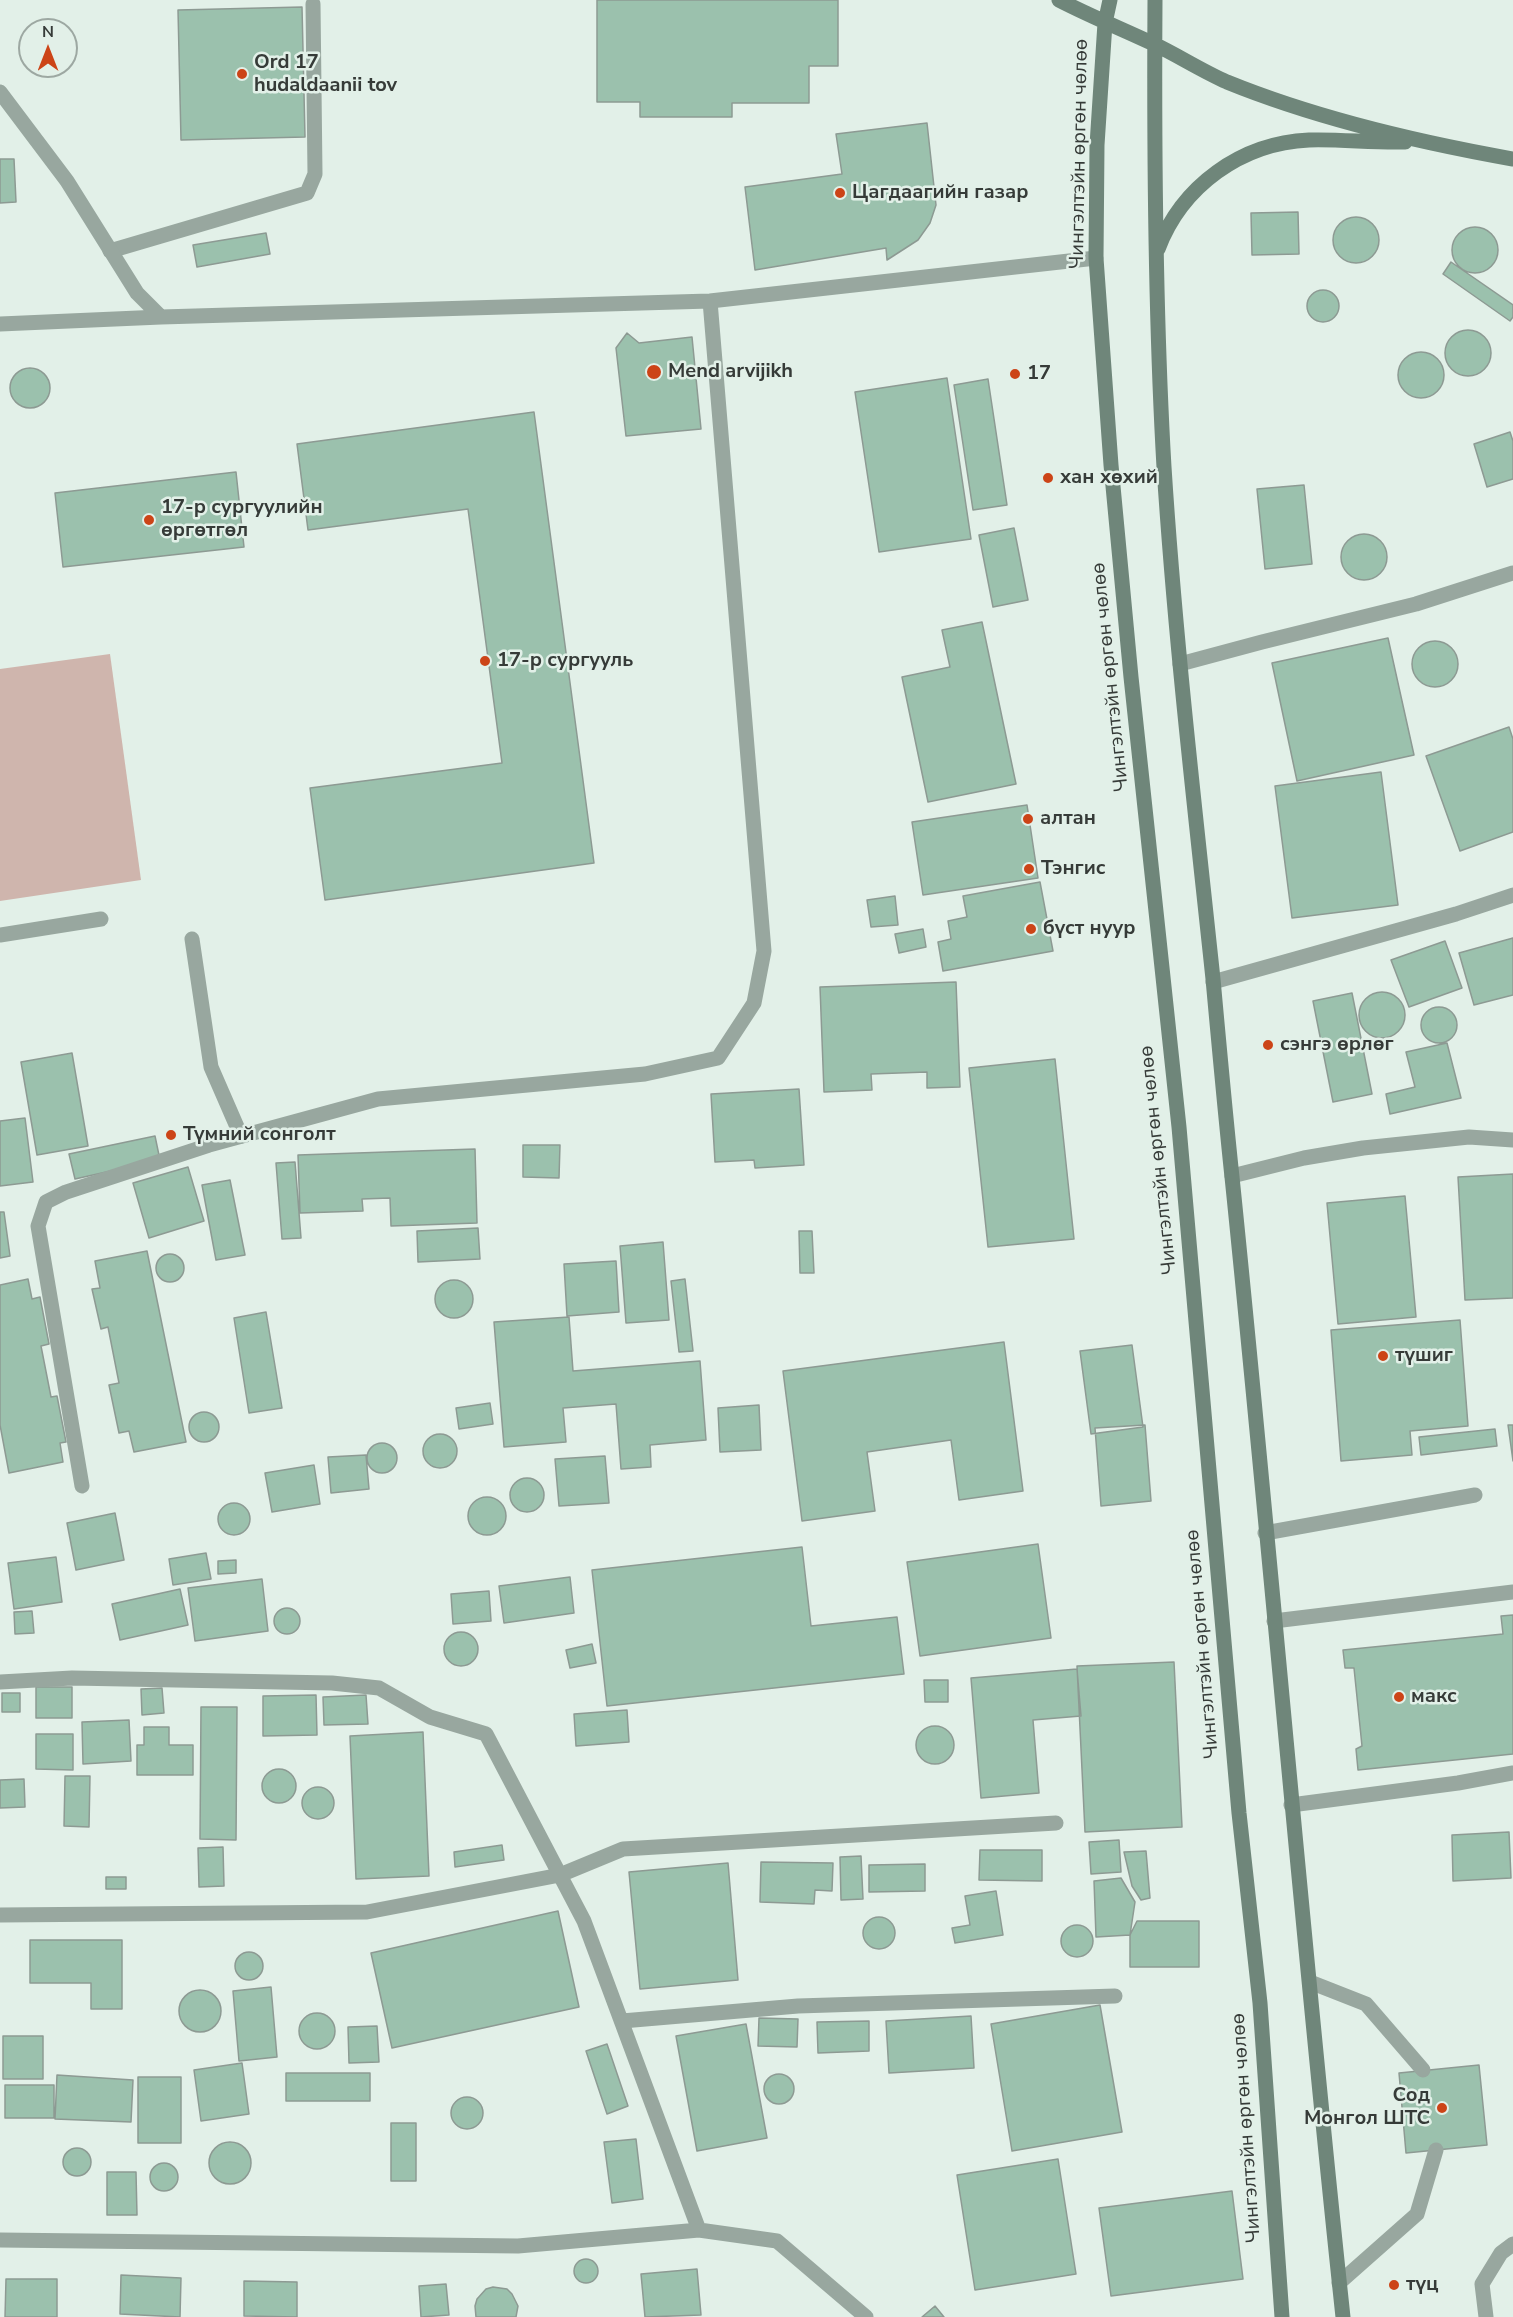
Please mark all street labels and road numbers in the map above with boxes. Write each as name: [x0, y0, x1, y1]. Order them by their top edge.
street label: Чингэлтэйн өргөн чөлөө: [1066, 39, 1094, 269]
street label: Чингэлтэйн өргөн чөлөө: [1087, 561, 1135, 793]
street label: Чингэлтэйн өргөн чөлөө: [1135, 1044, 1183, 1276]
street label: Чингэлтэйн өргөн чөлөө: [1181, 1528, 1225, 1760]
street label: Чингэлтэйн өргөн чөлөө: [1227, 2012, 1267, 2244]

